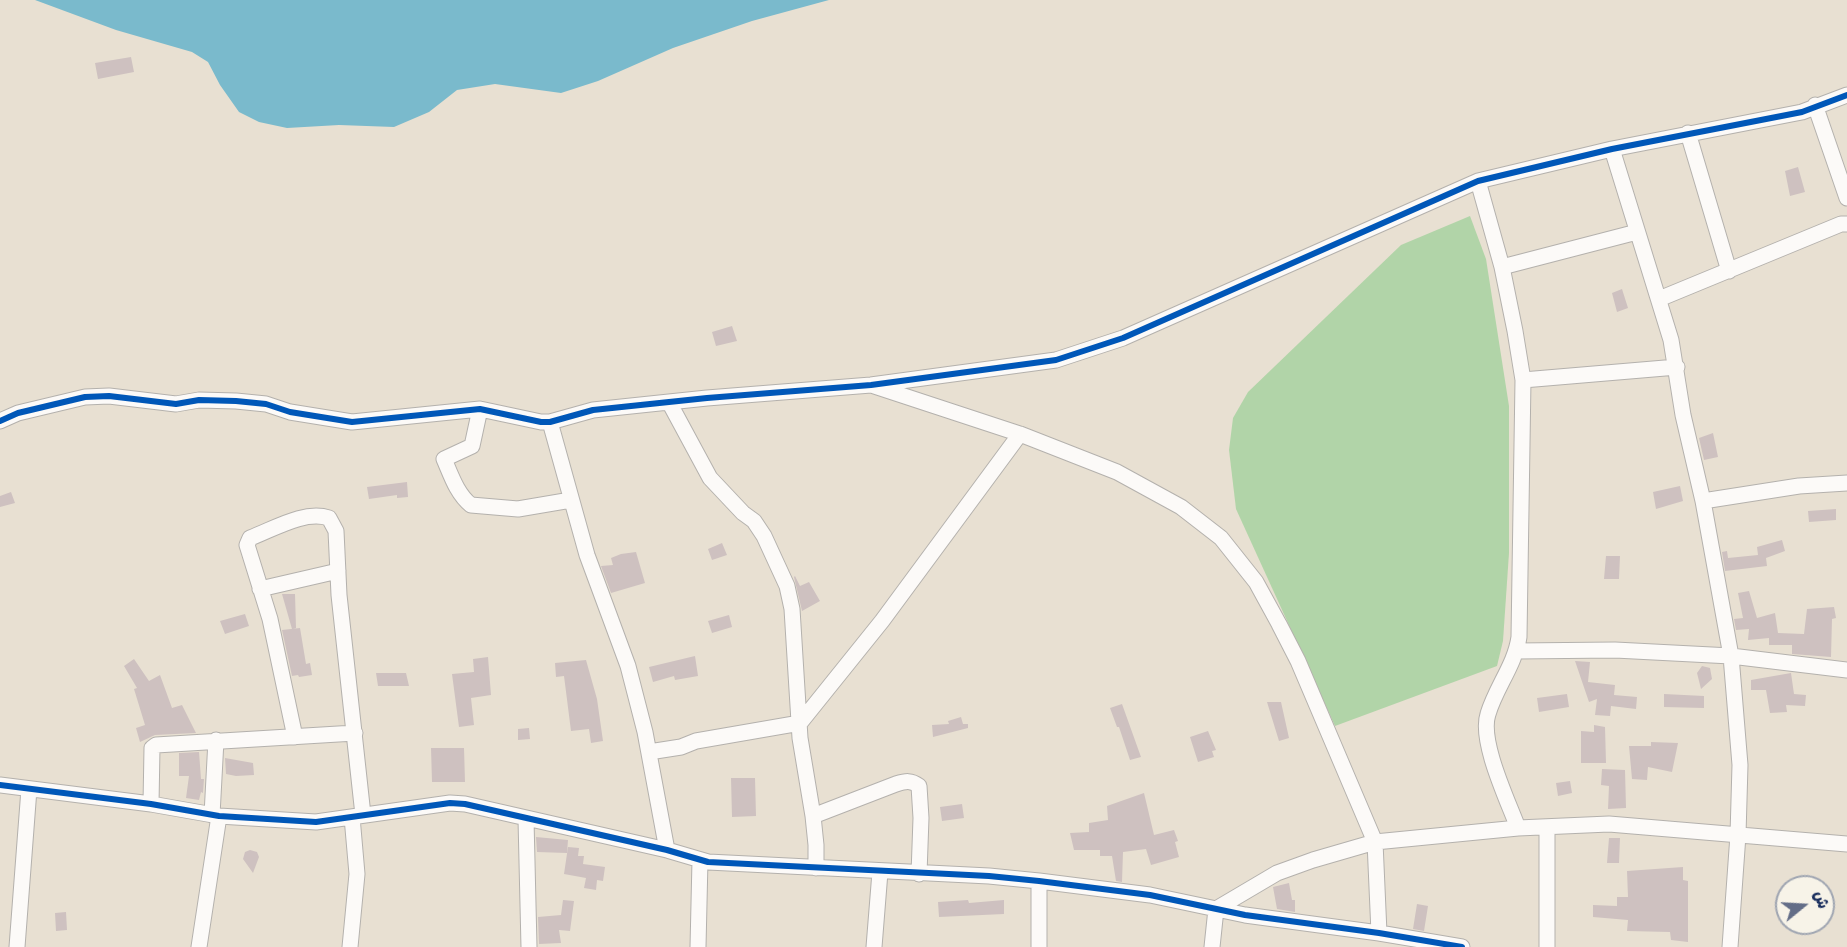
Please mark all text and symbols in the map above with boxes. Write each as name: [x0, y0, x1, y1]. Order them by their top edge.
north arrow: [1775, 875, 1835, 935]
text: ش: [1808, 888, 1833, 912]

